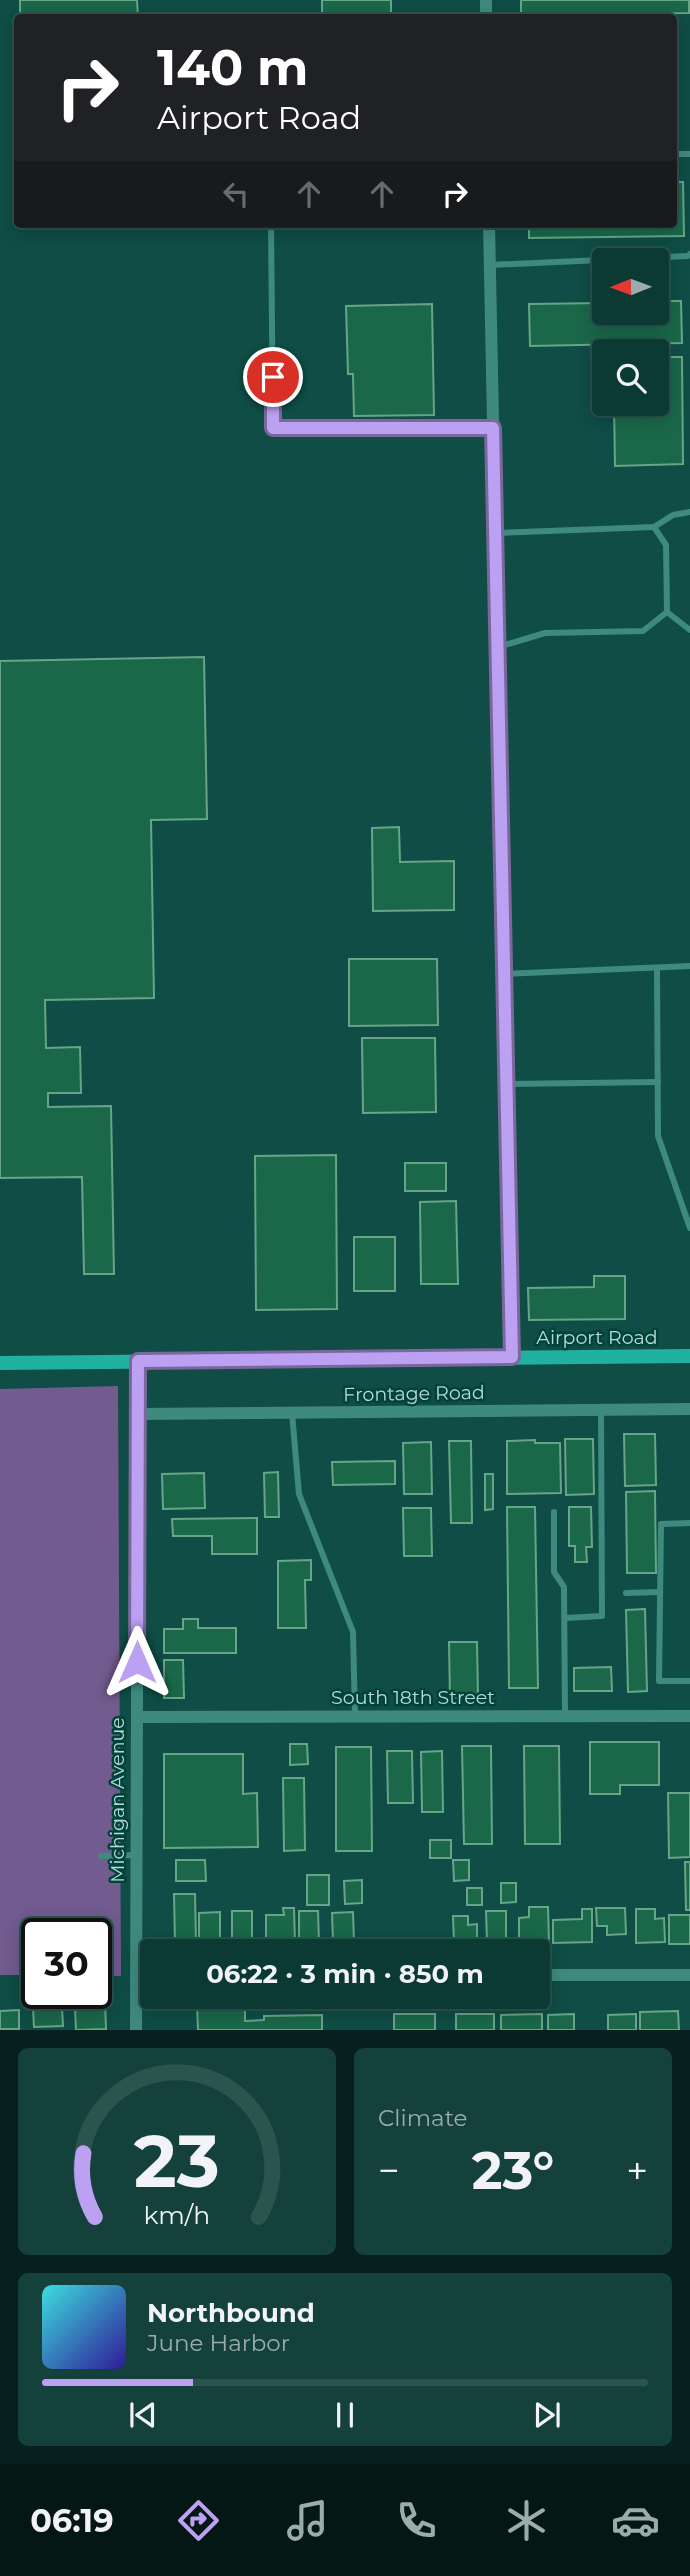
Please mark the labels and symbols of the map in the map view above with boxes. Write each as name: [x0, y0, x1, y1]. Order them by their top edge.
north arrow: [592, 248, 668, 326]
pin: [243, 347, 303, 407]
street label: Airport Road: [536, 1326, 658, 1349]
street label: Frontage Road: [343, 1381, 485, 1406]
position arrow: [100, 1625, 174, 1699]
street label: South 18th Street: [331, 1686, 495, 1709]
street label: Michigan Avenue: [106, 1717, 129, 1883]
speed limit sign: 30: [21, 1918, 112, 2009]

